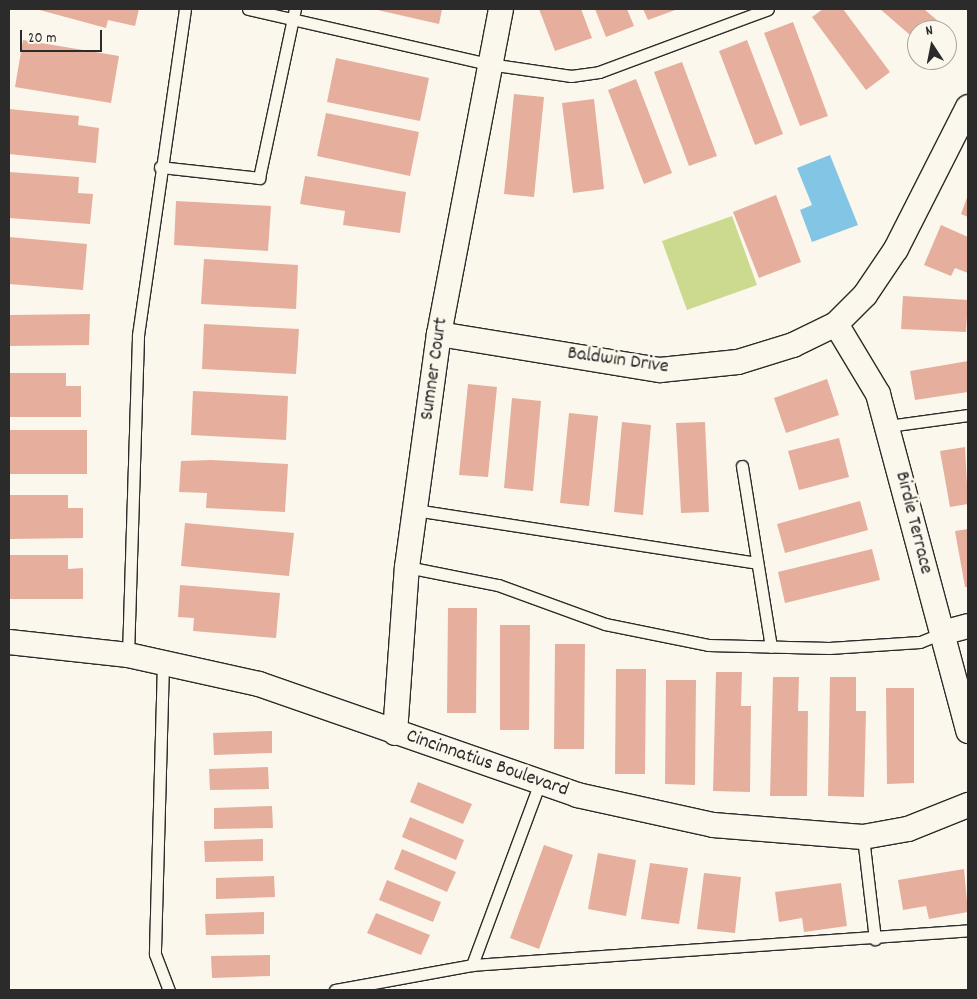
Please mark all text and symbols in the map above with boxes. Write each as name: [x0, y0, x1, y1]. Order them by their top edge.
scale bar: [22, 20, 105, 52]
north arrow: [907, 20, 957, 70]
text: N: [924, 21, 935, 42]
text: 20 m: [28, 28, 56, 50]
street label: Sumner Court: [416, 316, 454, 422]
street label: Baldwin Drive: [566, 342, 670, 380]
street label: Birdie Terrace: [889, 469, 937, 577]
street label: Cincinnatius Boulevard: [403, 725, 571, 803]

